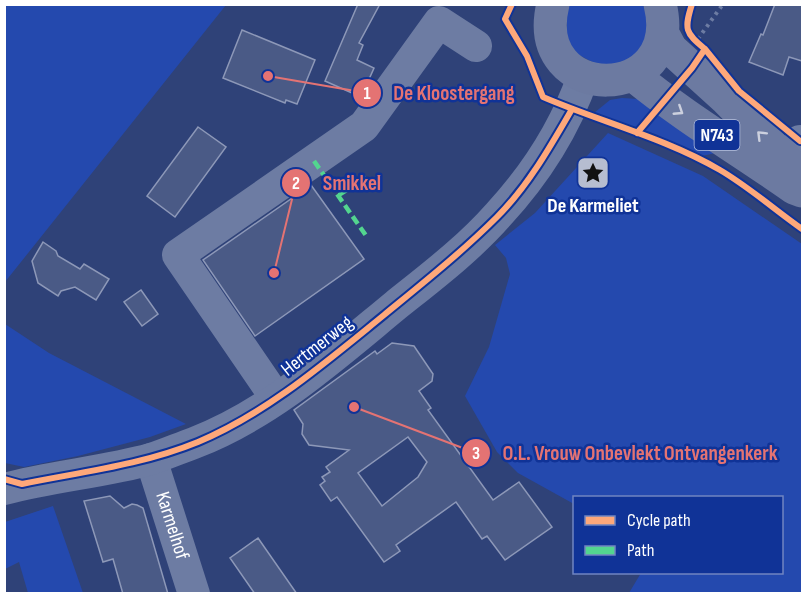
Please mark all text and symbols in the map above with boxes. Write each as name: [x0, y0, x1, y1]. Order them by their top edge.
callout: De Kloostergang: [352, 73, 527, 112]
text: De Kloostergang: [393, 81, 515, 106]
text: 1: [363, 83, 371, 104]
one-way arrow: [672, 104, 683, 115]
road number: N743: [694, 120, 740, 150]
one-way arrow: [757, 132, 768, 142]
place icon: De Karmeliet: [575, 155, 611, 191]
callout: Smikkel: [281, 163, 393, 202]
text: Smikkel: [323, 171, 381, 196]
text: 2: [292, 173, 300, 194]
place label: De Karmeliet: [547, 194, 639, 218]
street label: Hertmerweg: [276, 311, 358, 381]
callout: O.L. Vrouw Onbevlekt Ontvangenkerk: [461, 433, 790, 472]
text: O.L. Vrouw Onbevlekt Ontvangenkerk: [502, 441, 778, 466]
text: 3: [472, 443, 480, 464]
street label: Karmelhof: [150, 489, 194, 563]
legend: [573, 496, 783, 574]
text: Cycle path: [627, 510, 691, 531]
text: Path: [627, 540, 655, 561]

